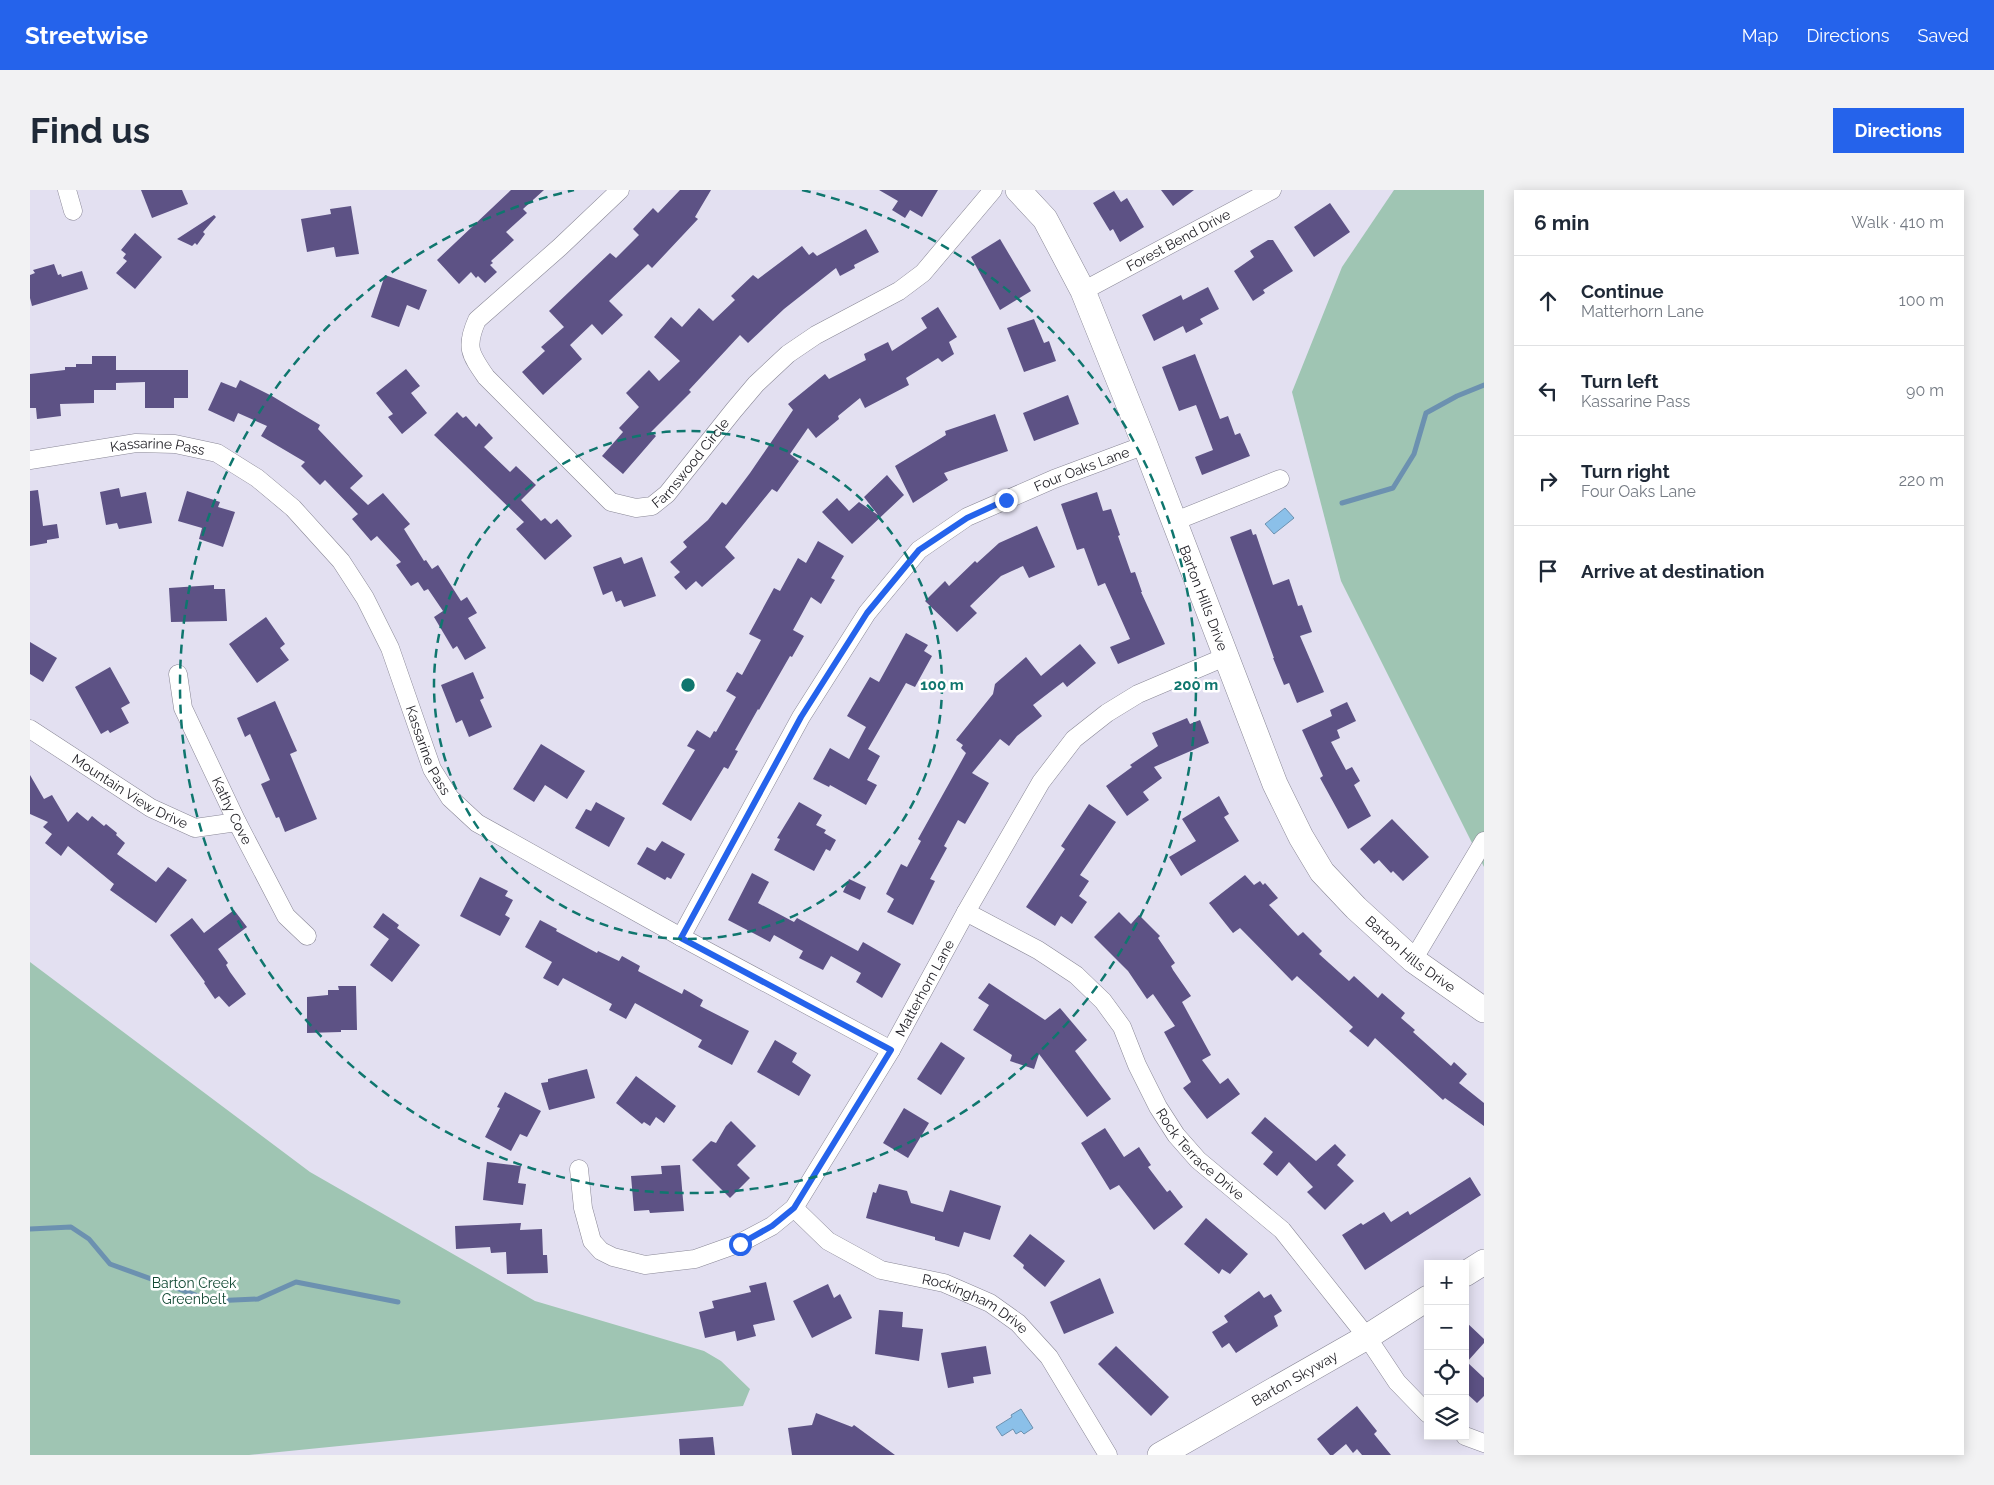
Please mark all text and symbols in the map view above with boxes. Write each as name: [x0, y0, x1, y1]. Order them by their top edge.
text: Streetwise: [25, 21, 148, 50]
text: Map: [1742, 25, 1778, 46]
text: Directions: [1806, 25, 1890, 46]
text: Saved: [1918, 25, 1969, 46]
button: Directions: [1833, 108, 1964, 153]
text: Find us: [30, 110, 150, 151]
street label: Forest Bend Drive: [1124, 206, 1233, 274]
text: 6 min: [1534, 210, 1589, 235]
text: Walk · 410 m: [1851, 213, 1944, 232]
text: Continue: [1581, 280, 1664, 302]
icon: ahead: [1534, 287, 1562, 315]
text: 100 m: [1899, 291, 1944, 310]
text: Matterhorn Lane: [1581, 302, 1704, 321]
text: Turn left: [1581, 370, 1658, 392]
icon: left: [1534, 377, 1562, 405]
text: 90 m: [1906, 381, 1944, 400]
text: Kassarine Pass: [1581, 392, 1690, 411]
street label: Farnswood Circle: [649, 415, 732, 511]
street label: Kassarine Pass: [109, 435, 207, 458]
street label: Four Oaks Lane: [1032, 444, 1131, 495]
text: Turn right: [1581, 460, 1670, 482]
icon: right: [1534, 467, 1562, 495]
text: 220 m: [1899, 471, 1944, 490]
text: Four Oaks Lane: [1581, 482, 1696, 501]
route end: [995, 489, 1018, 512]
street label: Barton Hills Drive: [1176, 543, 1231, 653]
icon: arrive: [1534, 557, 1562, 585]
text: Arrive at destination: [1581, 560, 1765, 582]
centre of rings: [679, 676, 697, 694]
text: 100 m: [920, 676, 964, 694]
text: 200 m: [1174, 676, 1218, 694]
street label: Kassarine Pass: [403, 703, 454, 798]
street label: Mountain View Drive: [69, 751, 190, 832]
street label: Kathy Cove: [209, 774, 255, 847]
street label: Barton Hills Drive: [1362, 913, 1459, 995]
street label: Matterhorn Lane: [892, 937, 957, 1039]
street label: Rock Terrace Drive: [1153, 1105, 1247, 1203]
route start: [729, 1233, 752, 1256]
map controls: [1424, 1260, 1469, 1440]
button: +: [1424, 1260, 1469, 1305]
street label: Rockingham Drive: [921, 1271, 1032, 1337]
park label: Barton Creek Greenbelt: [152, 1275, 237, 1307]
button: −: [1424, 1305, 1469, 1350]
street label: Barton Skyway: [1249, 1347, 1341, 1409]
button: locate: [1424, 1350, 1469, 1395]
button: layers: [1424, 1395, 1469, 1440]

